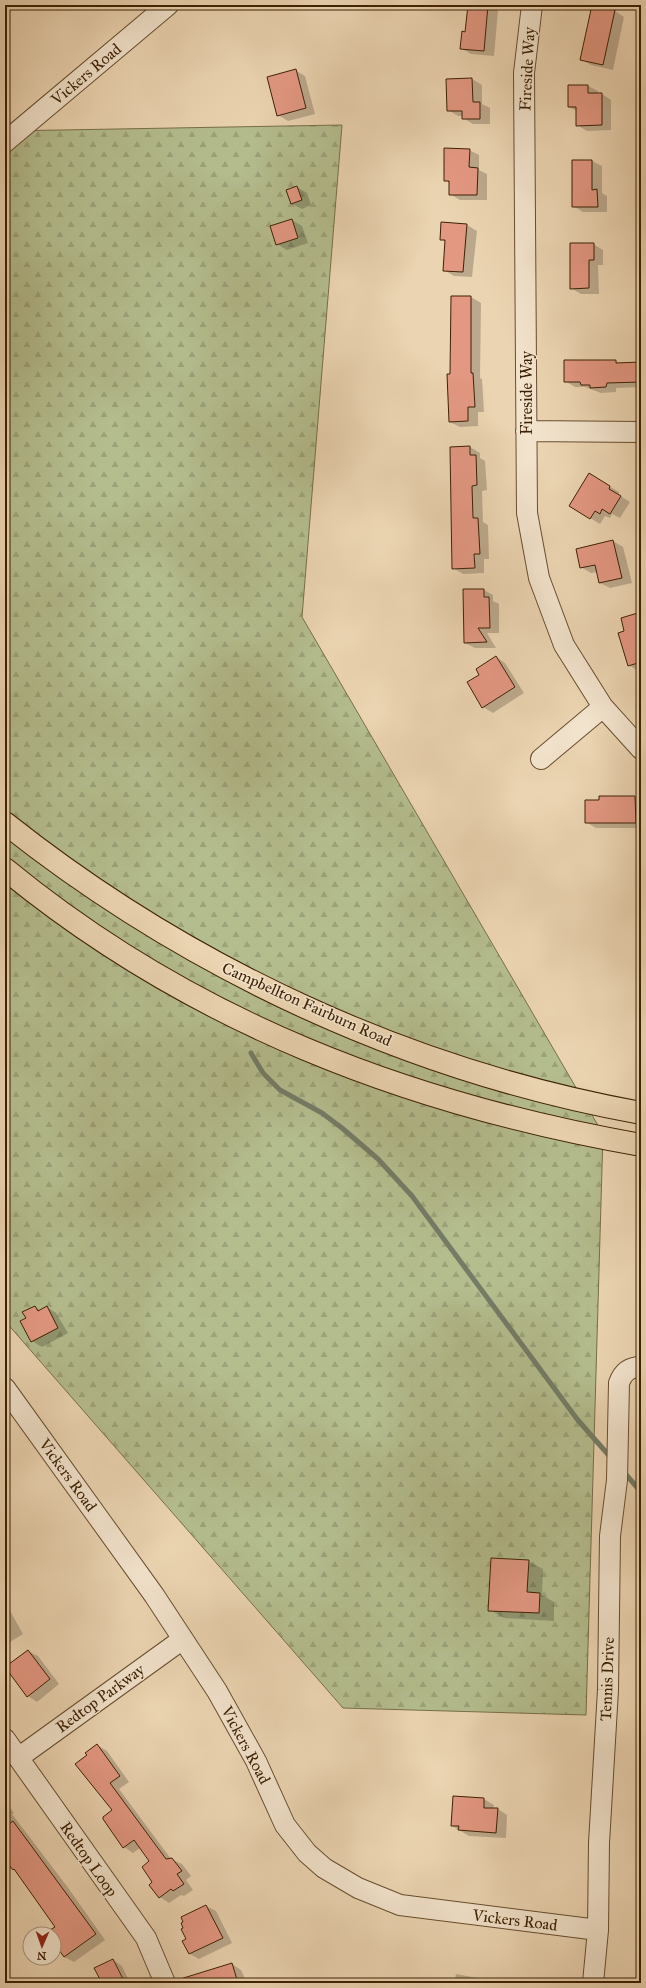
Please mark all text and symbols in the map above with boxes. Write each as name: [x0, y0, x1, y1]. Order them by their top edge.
street label: Fireside Way: [515, 26, 539, 112]
street label: Vickers Road: [46, 39, 125, 109]
street label: Fireside Way: [517, 350, 536, 435]
street label: Campbellton Fairburn Road: [219, 958, 395, 1050]
street label: Vickers Road: [35, 1434, 101, 1515]
street label: Tennis Drive: [596, 1636, 618, 1721]
street label: Redtop Parkway: [52, 1659, 148, 1736]
street label: Vickers Road: [217, 1702, 274, 1787]
street label: Redtop Loop: [56, 1818, 122, 1900]
street label: Vickers Road: [470, 1905, 559, 1935]
north arrow: [22, 1926, 62, 1966]
text: N: [36, 1949, 47, 1962]

